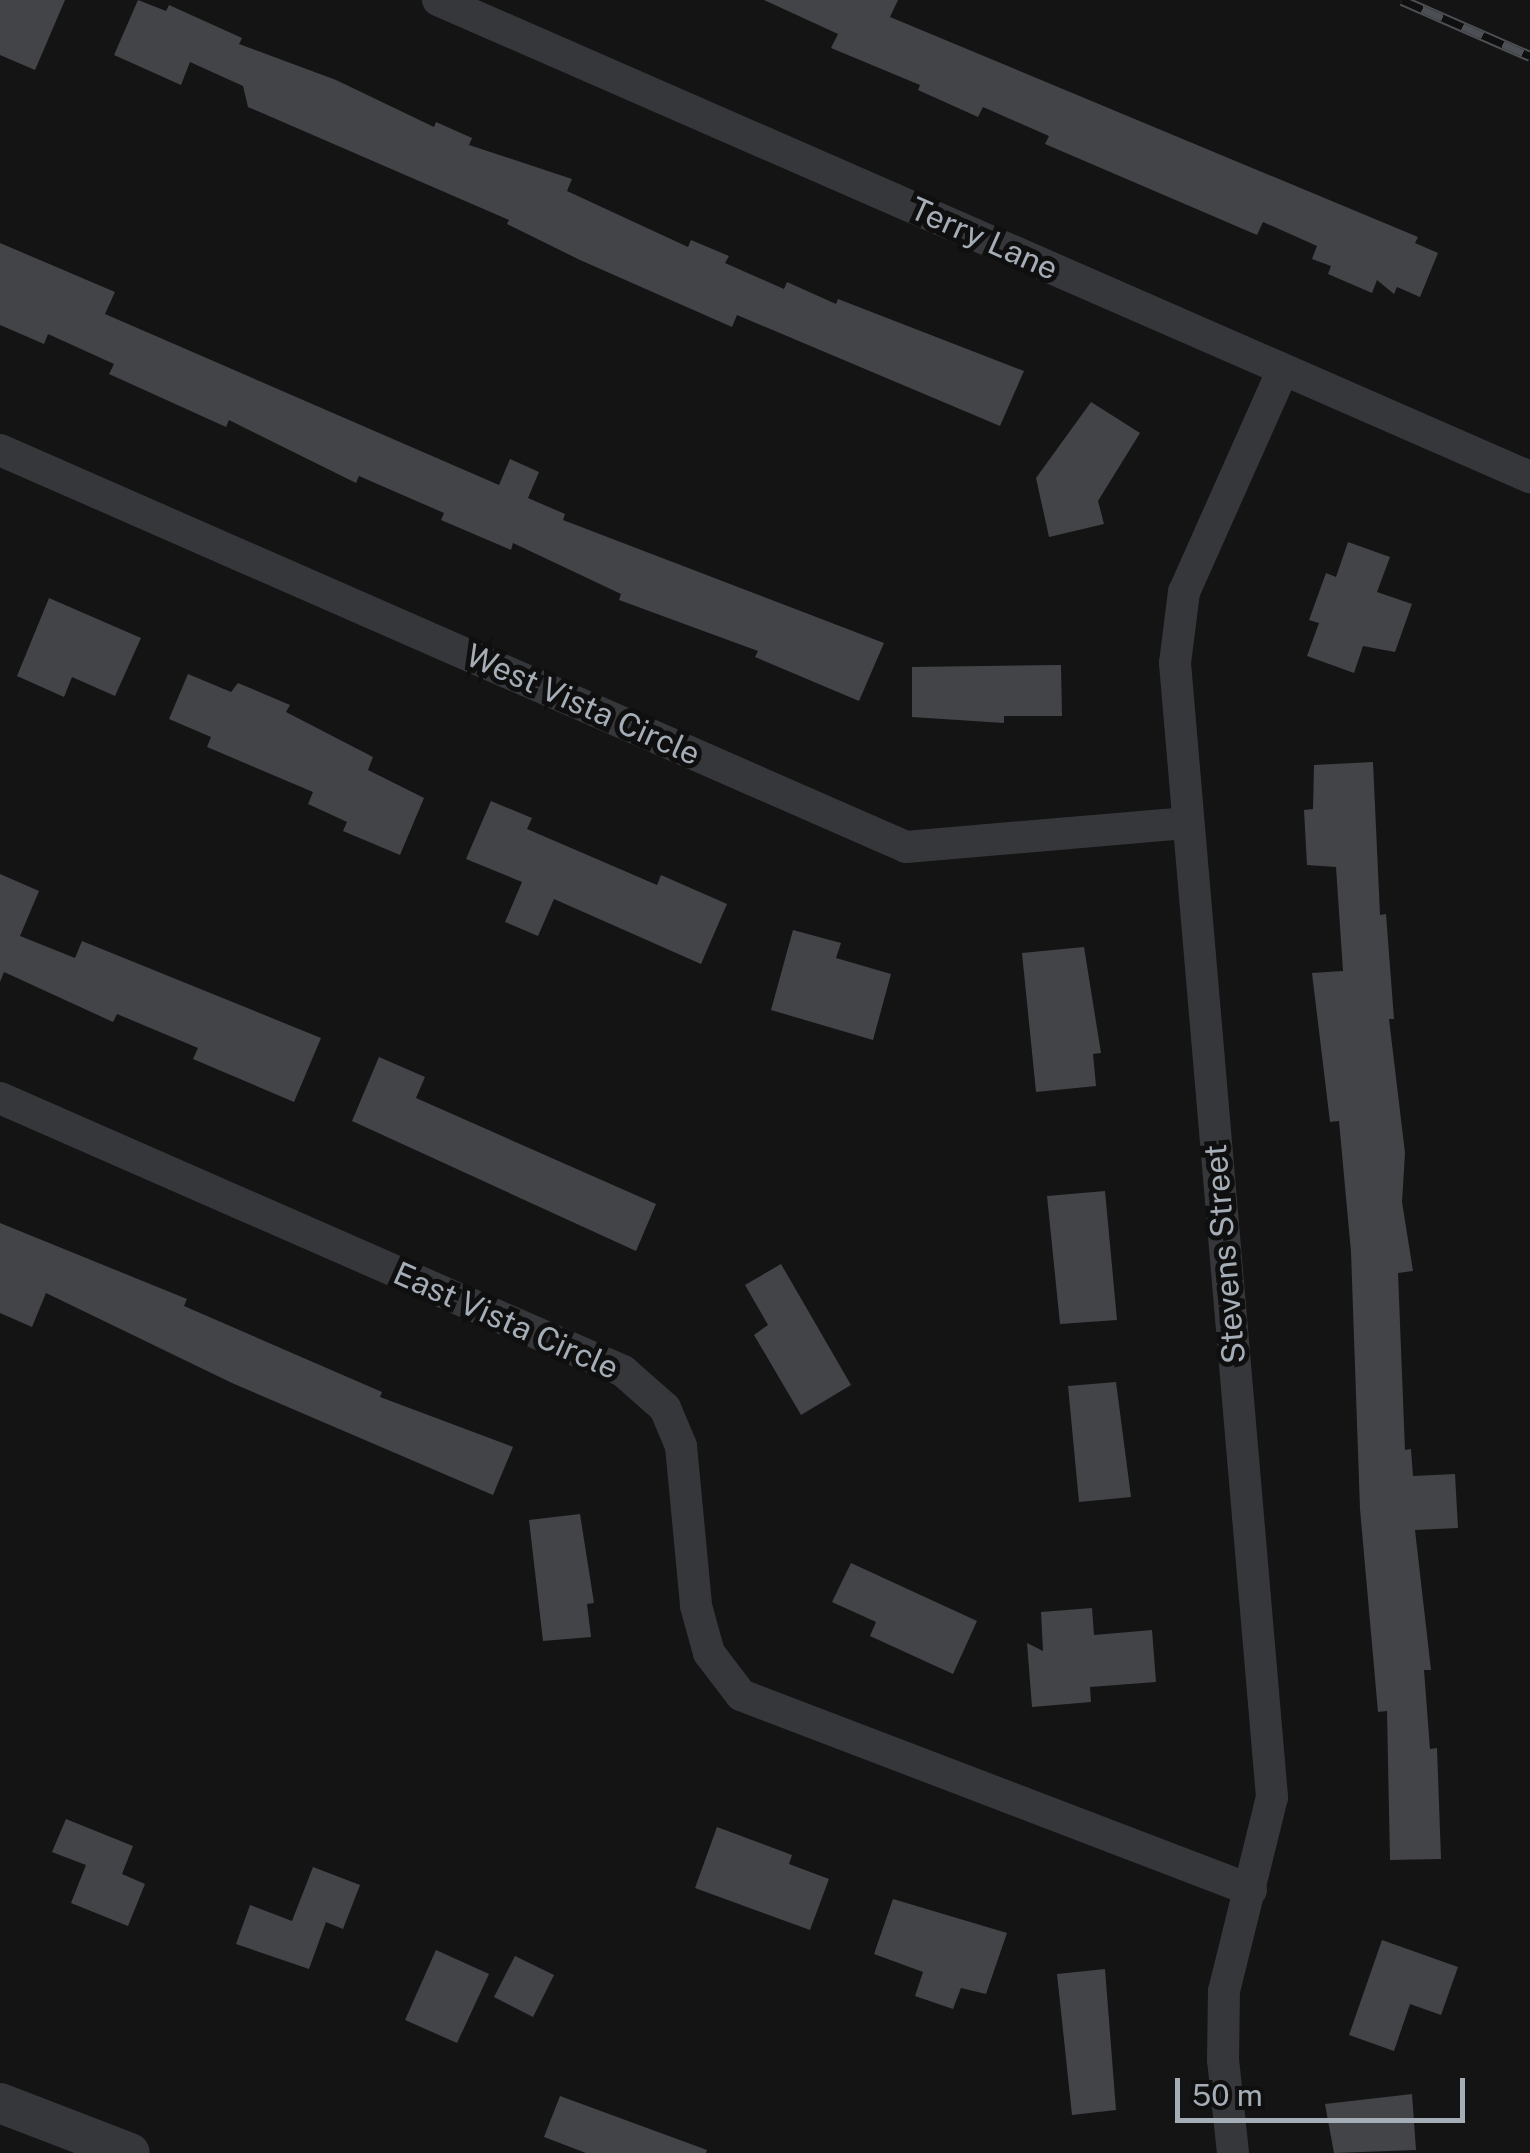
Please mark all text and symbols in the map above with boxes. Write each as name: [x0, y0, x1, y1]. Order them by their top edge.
street label: Terry Lane: [904, 189, 1064, 289]
street label: West Vista Circle: [460, 636, 706, 774]
street label: Stevens Street: [1196, 1143, 1254, 1365]
street label: East Vista Circle: [387, 1254, 625, 1388]
scale bar: [1180, 2058, 1470, 2120]
text: 50 m: [1192, 2077, 1263, 2113]

